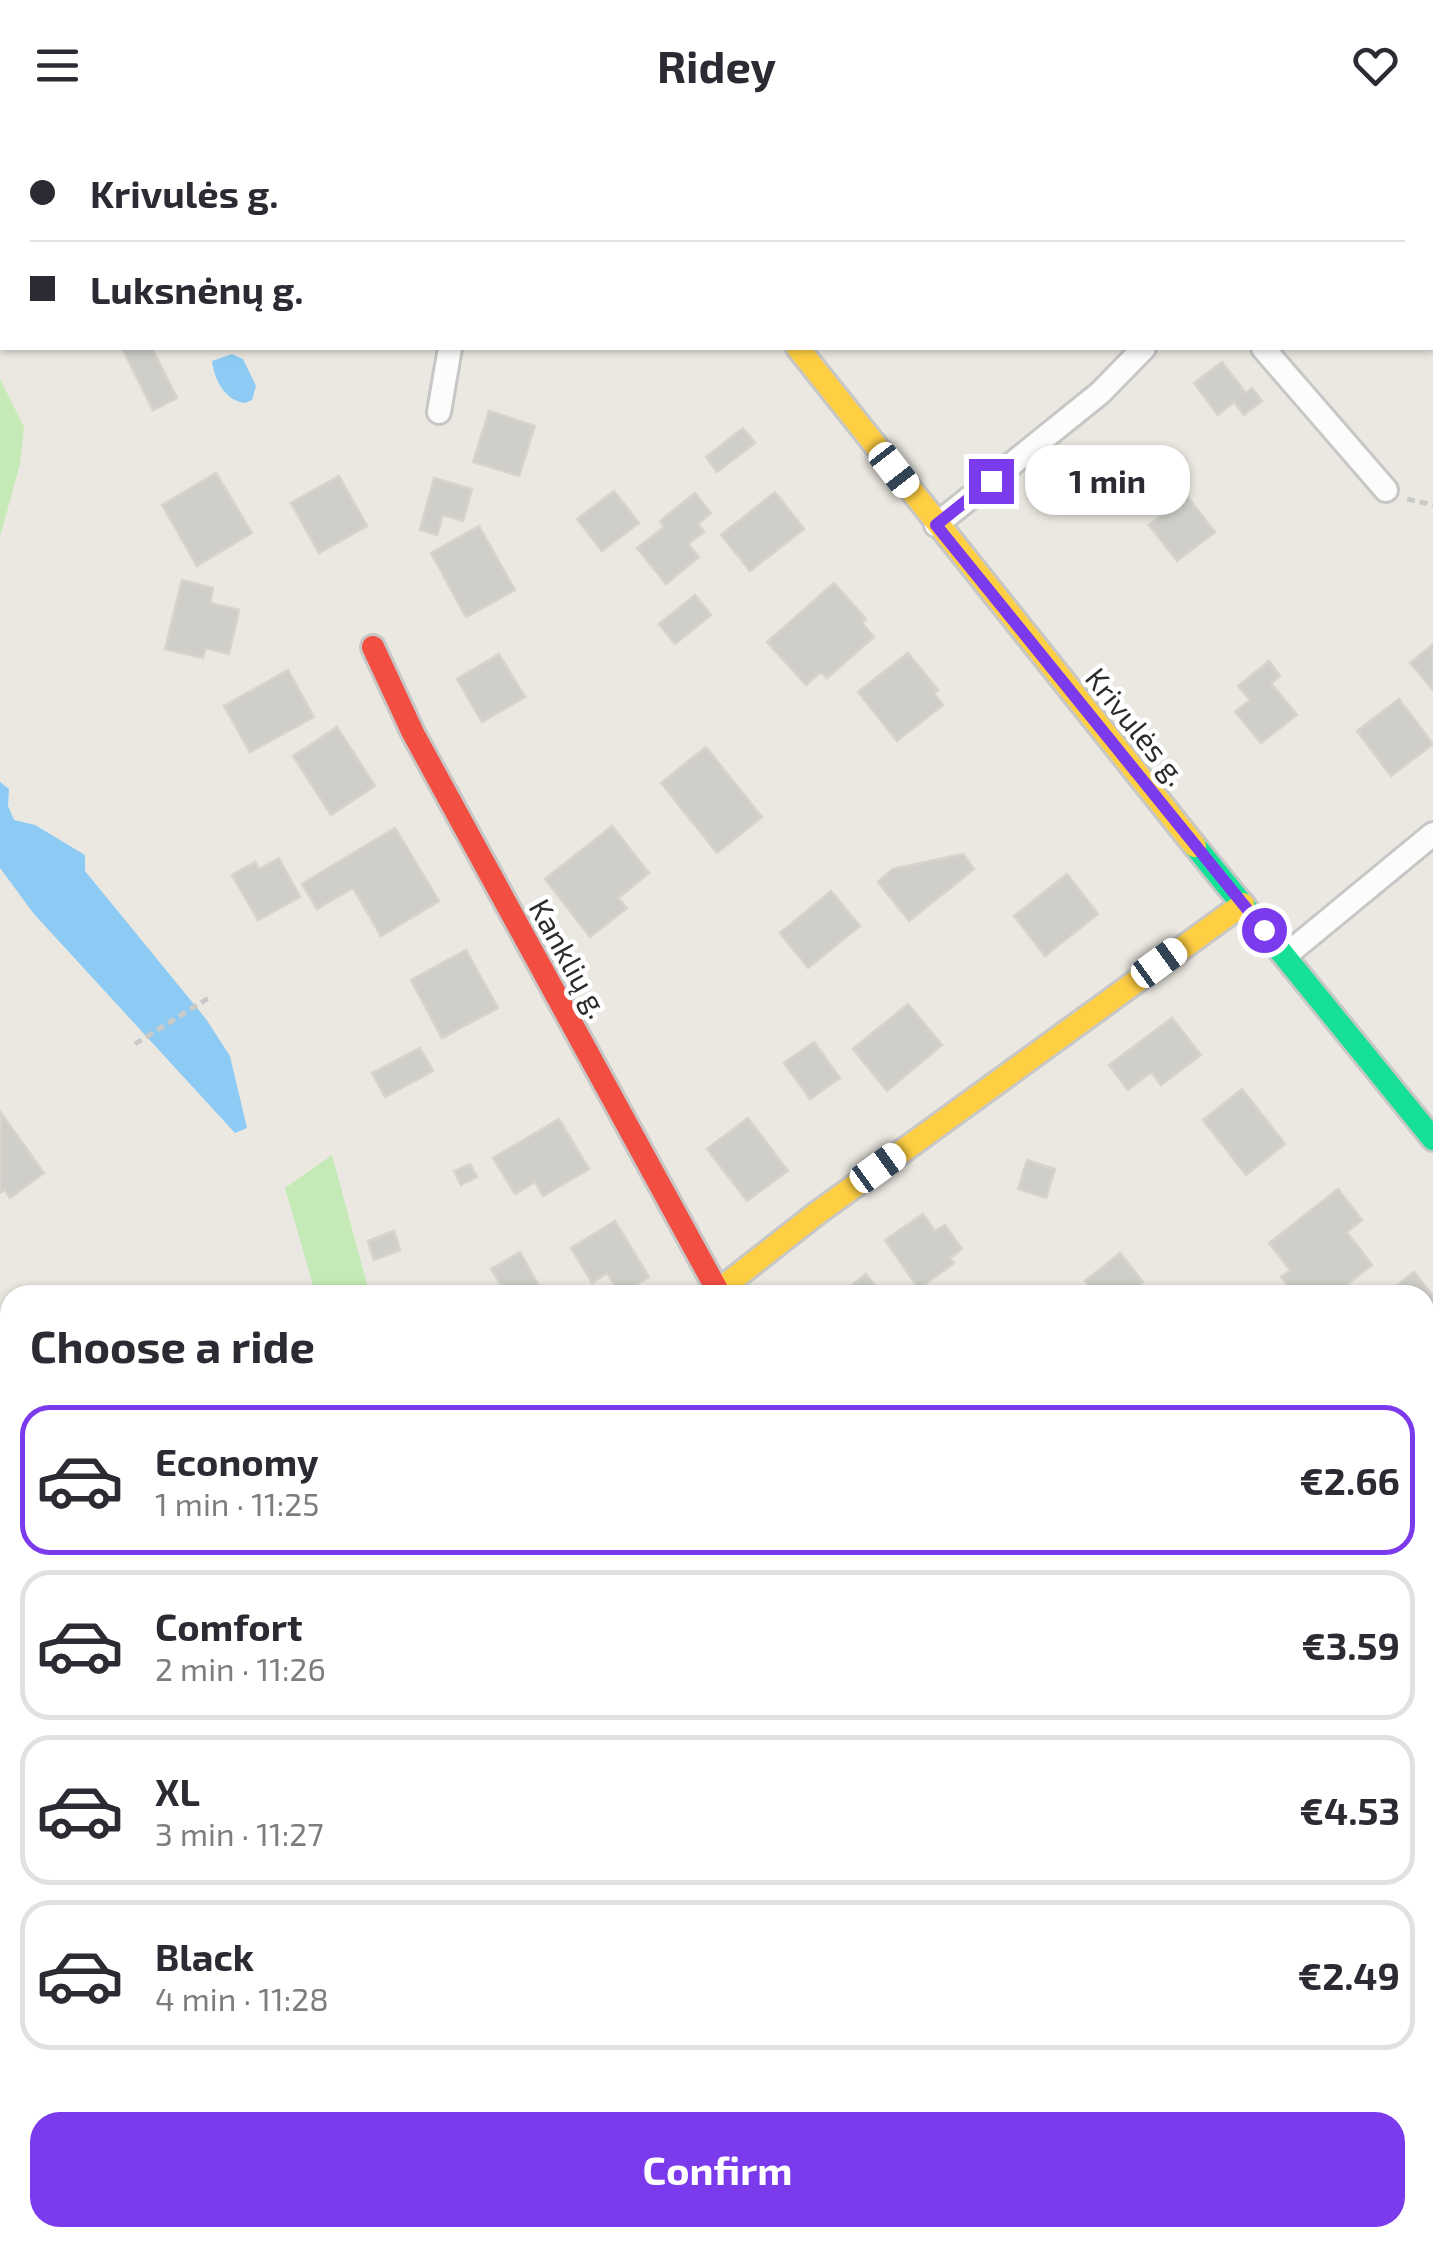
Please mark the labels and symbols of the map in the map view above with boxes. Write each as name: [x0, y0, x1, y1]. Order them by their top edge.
car: [864, 437, 924, 503]
callout: 1 min: [1026, 446, 1191, 516]
route end: [969, 459, 1014, 504]
street label: Krivulės g.: [1079, 660, 1195, 792]
street label: Kanklių g.: [523, 892, 617, 1024]
route start: [1242, 908, 1287, 953]
car: [1126, 933, 1192, 993]
car: [845, 1138, 911, 1198]

